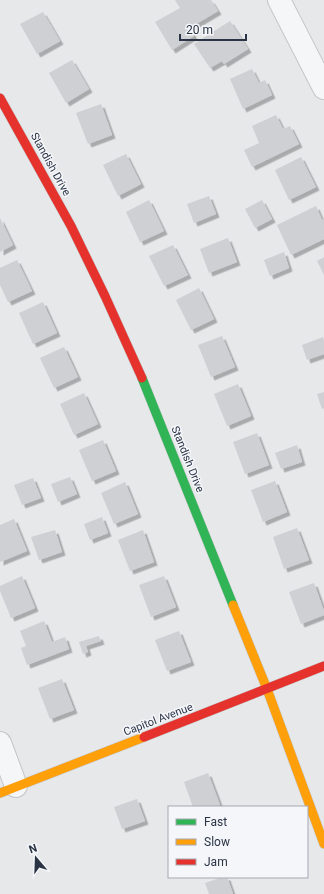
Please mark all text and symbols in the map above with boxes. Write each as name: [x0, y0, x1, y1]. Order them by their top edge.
scale bar: [180, 16, 246, 42]
text: 20 m: [186, 23, 213, 37]
street label: Standish Drive: [28, 130, 73, 198]
street label: Standish Drive: [168, 424, 207, 494]
street label: Capitol Avenue: [122, 700, 195, 739]
legend: [168, 806, 308, 878]
text: Fast: [204, 815, 227, 829]
text: Slow: [204, 835, 230, 849]
north arrow: [16, 838, 56, 878]
text: N: [27, 842, 39, 856]
text: Jam: [204, 855, 228, 869]

